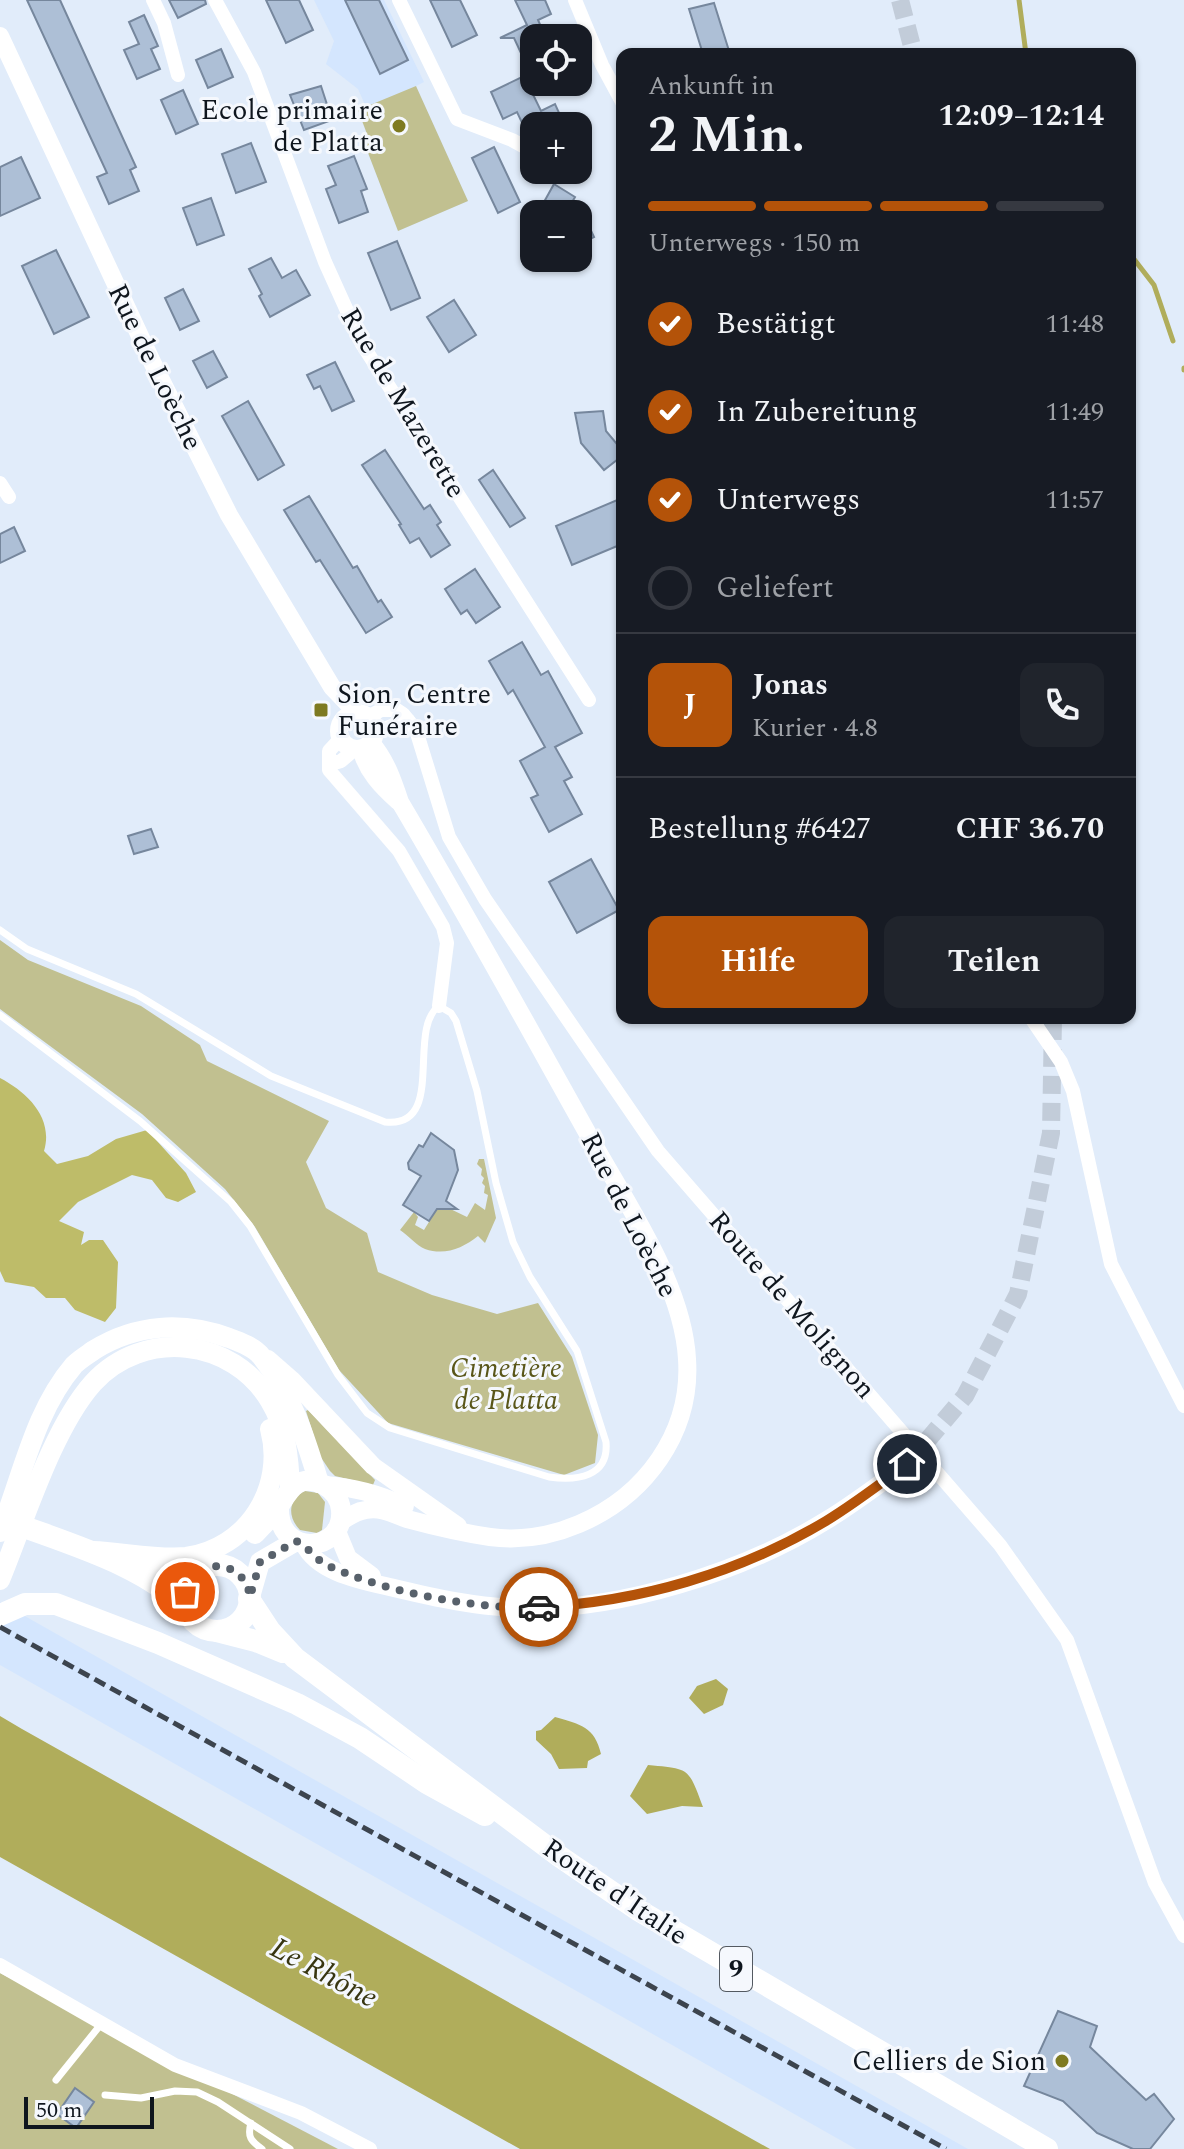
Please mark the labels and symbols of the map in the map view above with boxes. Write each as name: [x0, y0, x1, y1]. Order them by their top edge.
place label: Ecole primaire de Platta: [201, 89, 383, 164]
marker: Ecole primaire de Platta: [390, 117, 408, 135]
street label: Rue de Loèche: [96, 276, 214, 458]
street label: Rue de Mazerette: [329, 299, 477, 507]
place label: Sion, Centre Funéraire: [337, 673, 491, 748]
marker: Sion, Centre Funéraire: [312, 701, 330, 719]
street label: Rue de Loèche: [569, 1125, 689, 1305]
street label: Route de Molignon: [698, 1201, 886, 1409]
park label: Cimetière de Platta: [450, 1347, 562, 1422]
pin: [873, 1430, 941, 1498]
pin: [151, 1558, 219, 1626]
courier: [499, 1567, 579, 1647]
street label: Route d'Italie: [534, 1827, 696, 1957]
water label: Le Rhône: [262, 1925, 386, 2021]
road number: 9: [720, 1947, 752, 1991]
place label: Celliers de Sion: [852, 2040, 1046, 2083]
marker: Celliers de Sion: [1053, 2052, 1071, 2070]
scale bar: [24, 2093, 154, 2129]

